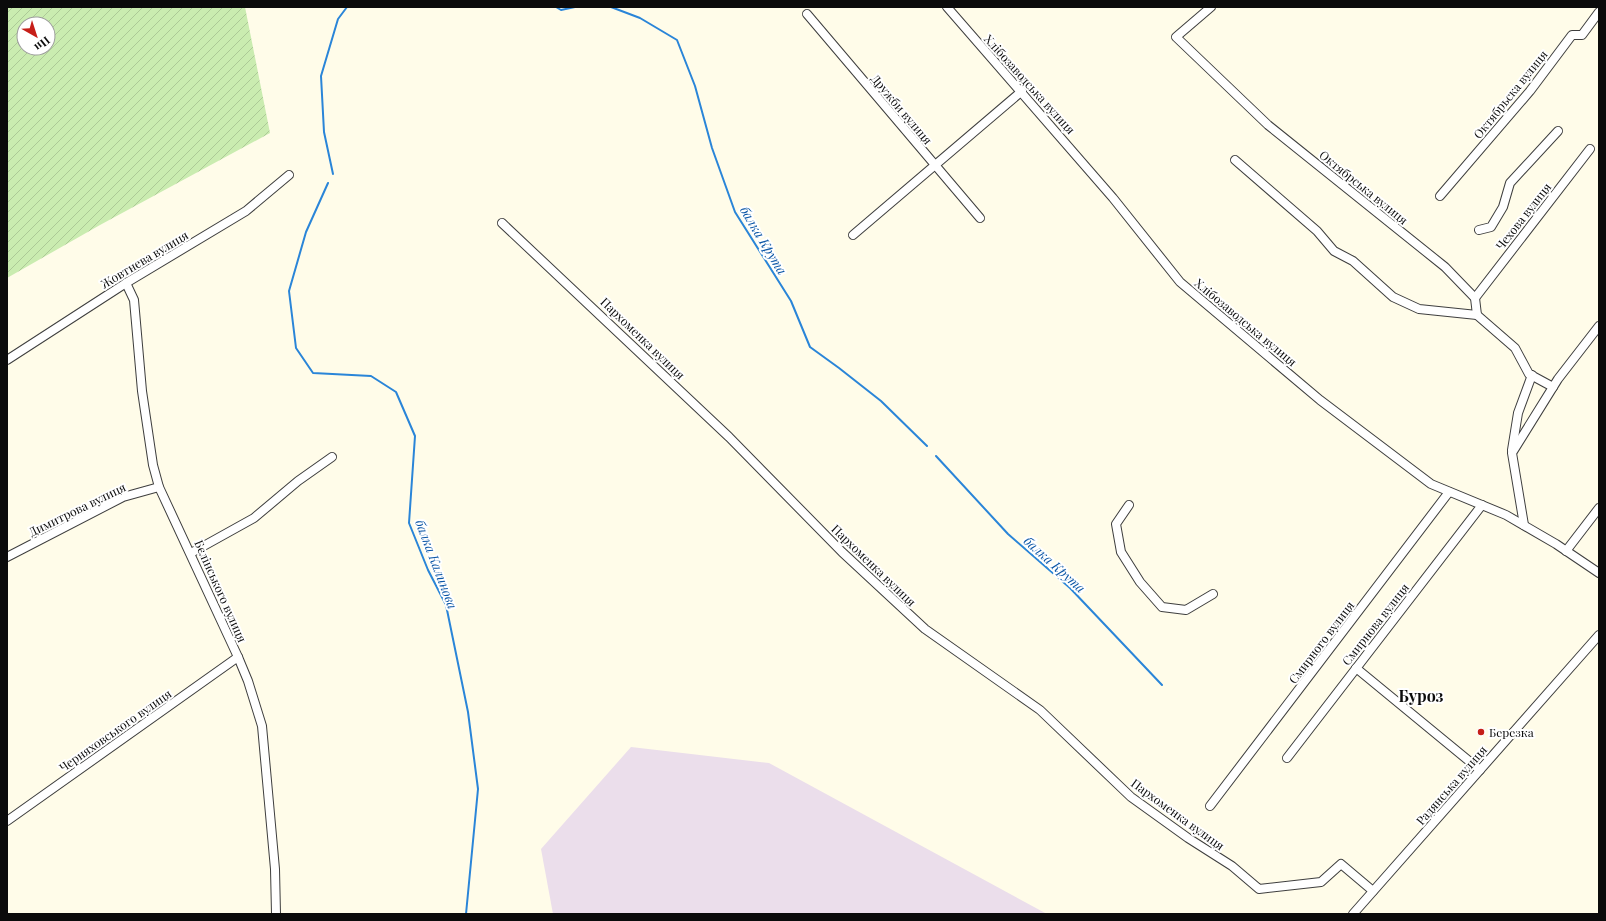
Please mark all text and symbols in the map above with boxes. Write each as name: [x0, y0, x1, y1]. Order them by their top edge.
north arrow: [16, 16, 56, 56]
street label: Хлібозаводська вулиця: [981, 31, 1079, 138]
text: Пн: [32, 33, 53, 55]
street label: Октябрьска вулиця: [1469, 46, 1551, 142]
street label: Дружби вулиця: [868, 71, 936, 148]
street label: Октябрська вулиця: [1316, 146, 1412, 228]
street label: Чехова вулиця: [1492, 179, 1555, 253]
water label: балка Крута: [737, 203, 791, 278]
street label: Жовтнева вулиця: [97, 226, 191, 292]
street label: Хлібозаводська вулиця: [1192, 275, 1301, 370]
street label: Пархоменка вулиця: [597, 294, 689, 383]
street label: Димитрова вулиця: [26, 478, 129, 539]
water label: балка Калинова: [412, 517, 462, 611]
street label: Пархоменка вулиця: [828, 521, 920, 610]
water label: балка Крута: [1021, 532, 1090, 596]
street label: Бєлінського вулиця: [191, 537, 251, 645]
street label: Смирнова вулиця: [1338, 579, 1412, 668]
street label: Смирного вулиця: [1285, 597, 1358, 687]
street label: Черняховського вулиця: [56, 685, 175, 775]
district label: Буроз: [1399, 685, 1444, 706]
place label: Березка: [1489, 724, 1534, 740]
marker: Березка: [1476, 727, 1486, 737]
street label: Радянська вулиця: [1412, 742, 1490, 828]
street label: Пархоменка вулиця: [1128, 775, 1228, 854]

